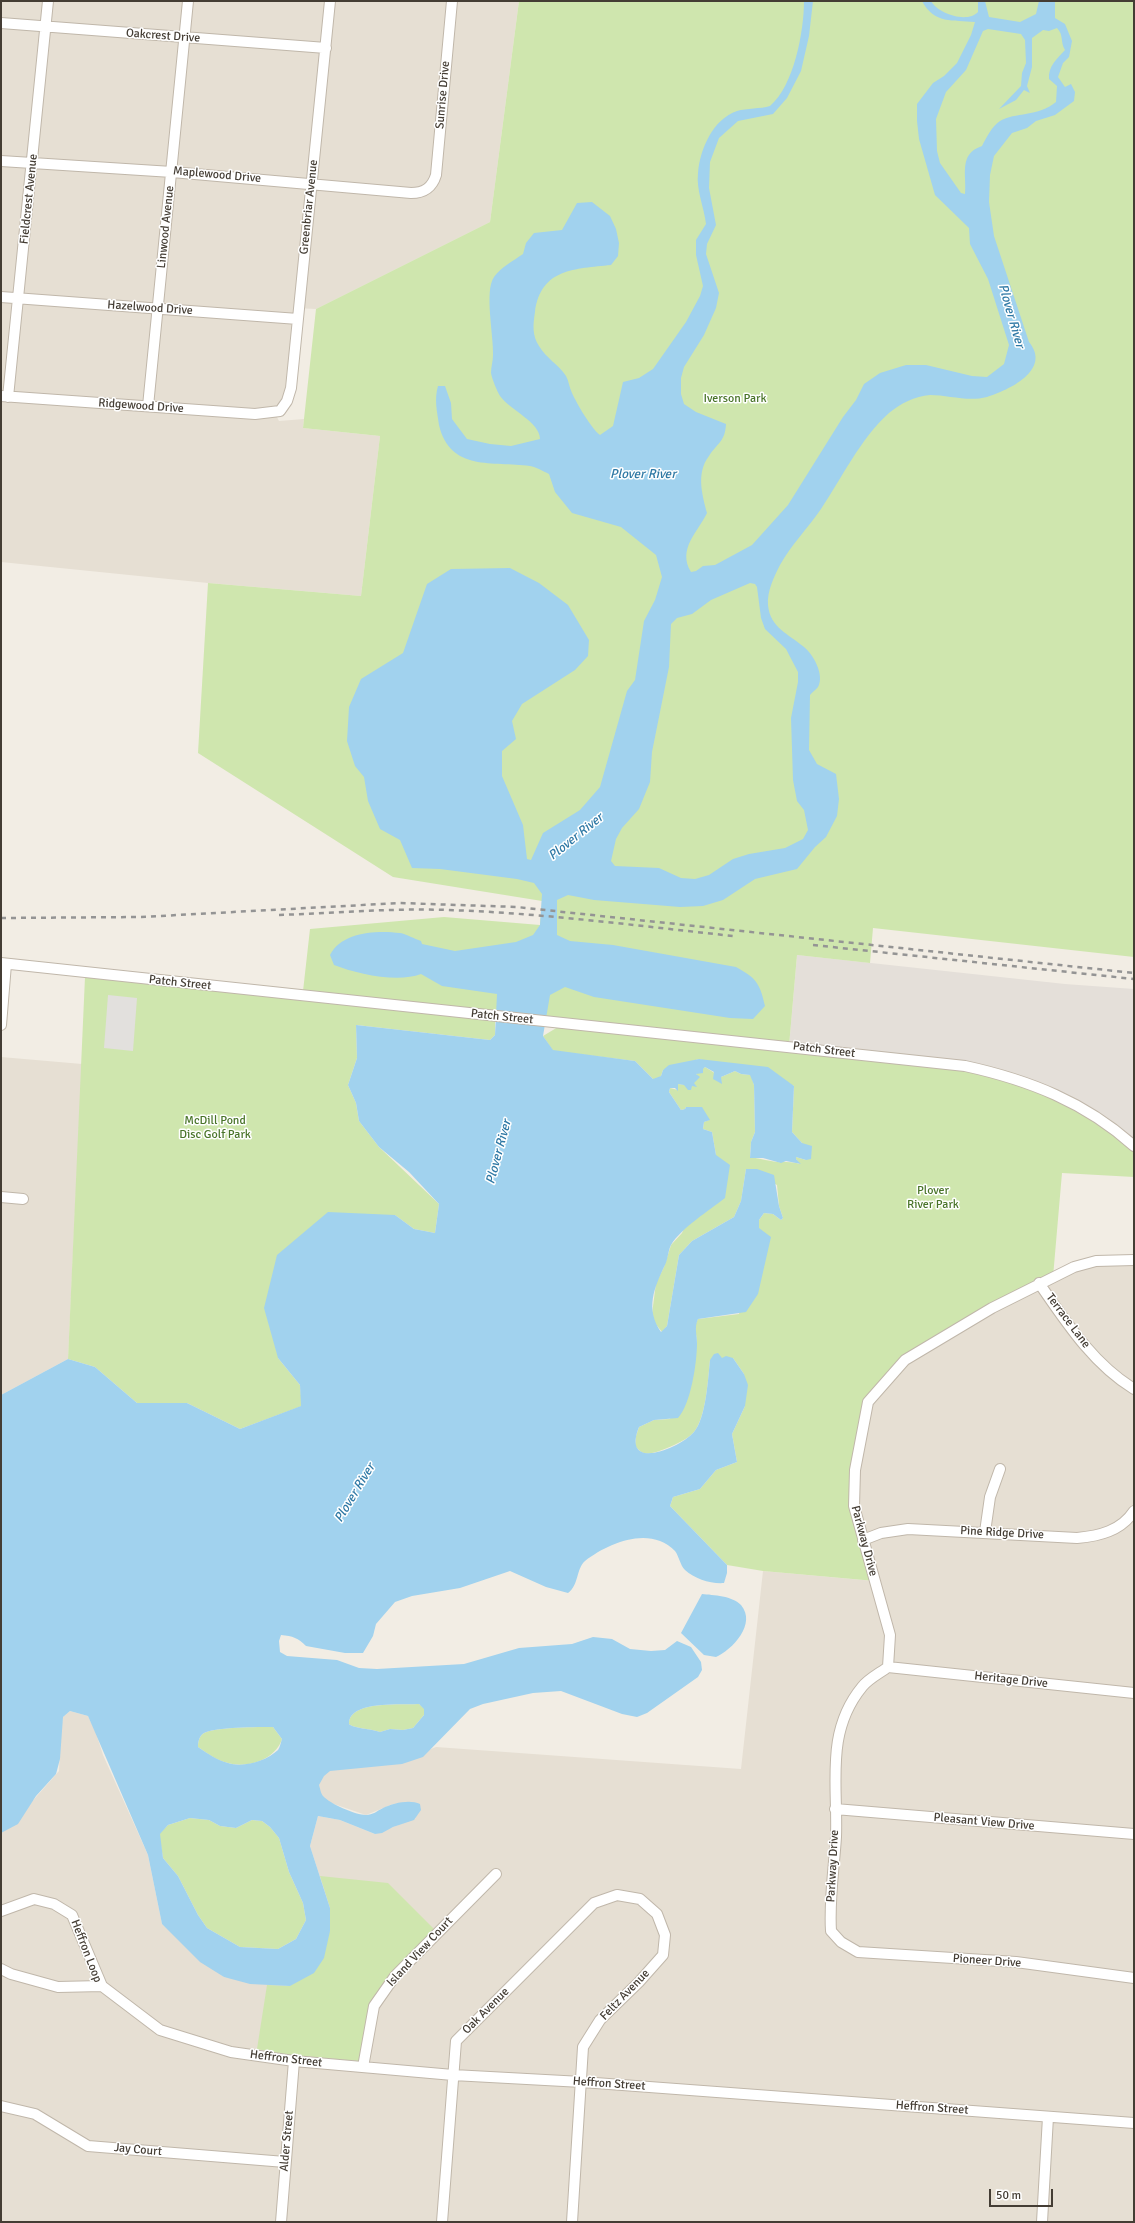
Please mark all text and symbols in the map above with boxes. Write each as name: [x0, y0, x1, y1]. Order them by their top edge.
street label: Oakcrest Drive: [125, 26, 201, 46]
street label: Sunrise Drive: [433, 60, 453, 130]
street label: Fieldcrest Avenue: [17, 153, 41, 245]
street label: Greenbriar Avenue: [297, 159, 321, 255]
street label: Maplewood Drive: [172, 164, 262, 186]
street label: Linwood Avenue: [154, 185, 178, 269]
water label: Plover River: [994, 282, 1028, 350]
street label: Hazelwood Drive: [107, 298, 193, 318]
park label: Iverson Park: [704, 392, 766, 406]
street label: Ridgewood Drive: [98, 396, 184, 416]
water label: Plover River: [610, 467, 676, 483]
water label: Plover River: [546, 810, 606, 864]
street label: Patch Street: [148, 973, 212, 993]
street label: Patch Street: [470, 1007, 534, 1027]
street label: Patch Street: [792, 1039, 856, 1061]
park label: McDill Pond Disc Golf Park: [179, 1114, 251, 1142]
water label: Plover River: [483, 1118, 515, 1186]
park label: Plover River Park: [907, 1184, 959, 1212]
street label: Terrace Lane: [1043, 1291, 1093, 1351]
water label: Plover River: [331, 1461, 379, 1525]
street label: Parkway Drive: [848, 1504, 880, 1578]
street label: Pine Ridge Drive: [960, 1524, 1044, 1542]
street label: Heritage Drive: [973, 1669, 1049, 1691]
street label: Pleasant View Drive: [933, 1810, 1035, 1834]
street label: Parkway Drive: [824, 1829, 842, 1903]
street label: Island View Court: [384, 1914, 456, 1990]
street label: Heffron Loop: [67, 1917, 105, 1985]
street label: Pioneer Drive: [952, 1951, 1022, 1971]
street label: Feltz Avenue: [597, 1967, 653, 2023]
street label: Oak Avenue: [460, 1985, 512, 2037]
street label: Heffron Street: [249, 2047, 323, 2071]
street label: Heffron Street: [572, 2074, 646, 2094]
street label: Heffron Street: [895, 2098, 969, 2118]
street label: Alder Street: [277, 2110, 297, 2172]
street label: Jay Court: [113, 2141, 163, 2159]
scale bar: [991, 2181, 1055, 2207]
text: 50 m: [996, 2188, 1021, 2203]

